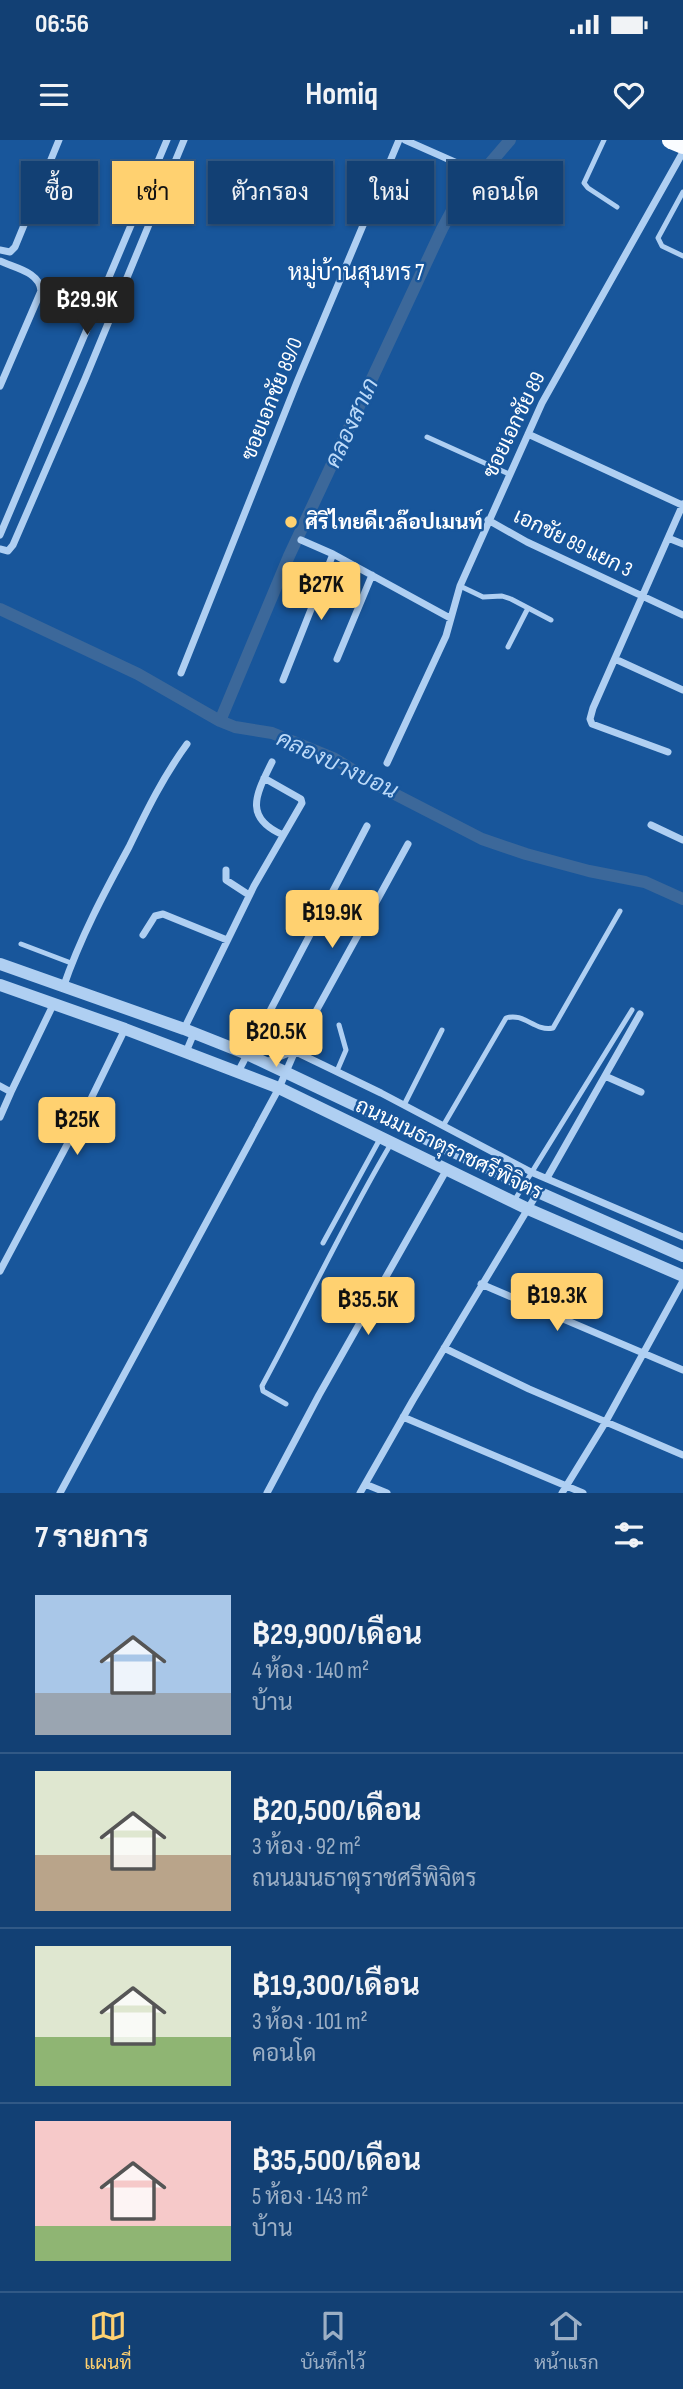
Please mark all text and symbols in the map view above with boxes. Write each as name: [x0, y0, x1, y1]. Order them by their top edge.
text: 06:56: [35, 9, 89, 40]
text: Homiq: [305, 75, 378, 114]
icon: menu: [35, 76, 73, 114]
icon: heart: [610, 76, 648, 114]
chip: ซื้อ: [21, 161, 98, 224]
chip: เช่า: [112, 161, 194, 224]
chip: ตัวกรอง: [208, 161, 333, 224]
chip: ใหม่: [347, 161, 434, 224]
chip: คอนโด: [448, 161, 563, 224]
district label: หมู่บ้านสุนทร 7: [288, 257, 424, 289]
pin: ฿29.9K: [30, 278, 144, 337]
text: ฿29.9K: [56, 286, 118, 314]
street label: ซอยเอกชัย 89/0: [236, 334, 308, 464]
street label: ซอยเอกชัย 89: [478, 368, 550, 482]
water label: คลองสาเก: [319, 374, 385, 472]
street label: เอกชัย 89 แยก 3: [509, 503, 637, 583]
place label: ศิริไทยดีเวล๊อปเมนท์: [305, 508, 484, 535]
marker: ศิริไทยดีเวล๊อปเมนท์: [283, 514, 299, 530]
pin: ฿27K: [280, 562, 362, 622]
text: ฿27K: [298, 571, 344, 599]
water label: คลองบางบอน: [272, 725, 402, 805]
pin: ฿19.9K: [275, 890, 389, 950]
text: ฿19.9K: [302, 899, 362, 927]
pin: ฿20.5K: [219, 1010, 333, 1069]
text: ฿20.5K: [245, 1018, 307, 1046]
street label: ถนนมนธาตุราชศรีพิจิตร: [351, 1092, 547, 1206]
pin: ฿25K: [36, 1098, 118, 1157]
text: ฿25K: [54, 1106, 100, 1134]
pin: ฿19.3K: [500, 1274, 614, 1333]
pin: ฿35.5K: [311, 1278, 425, 1337]
text: ฿19.3K: [527, 1282, 587, 1310]
text: ฿35.5K: [338, 1286, 398, 1314]
icon: filters: [610, 1516, 648, 1554]
text: 7 รายการ: [35, 1520, 149, 1556]
text: ฿29,900/เดือน: [252, 1617, 422, 1653]
icon: home: [91, 1623, 175, 1707]
text: 4 ห้อง · 140 m²: [252, 1657, 369, 1685]
text: บ้าน: [252, 1689, 293, 1717]
text: ฿20,500/เดือน: [252, 1793, 421, 1829]
icon: home: [91, 1799, 175, 1883]
text: 3 ห้อง · 92 m²: [252, 1833, 361, 1861]
text: ถนนมนธาตุราชศรีพิจิตร: [252, 1865, 477, 1893]
text: ฿19,300/เดือน: [252, 1968, 420, 2004]
icon: home: [91, 1974, 175, 2058]
text: 3 ห้อง · 101 m²: [252, 2008, 368, 2036]
text: คอนโด: [252, 2040, 316, 2068]
text: ฿35,500/เดือน: [252, 2143, 421, 2179]
icon: home: [91, 2149, 175, 2233]
text: 5 ห้อง · 143 m²: [252, 2183, 368, 2211]
text: บ้าน: [252, 2215, 293, 2243]
tab: แผนที่: [84, 2307, 132, 2375]
tab: บันทึกไว้: [300, 2307, 365, 2375]
tab: หน้าแรก: [534, 2307, 599, 2375]

